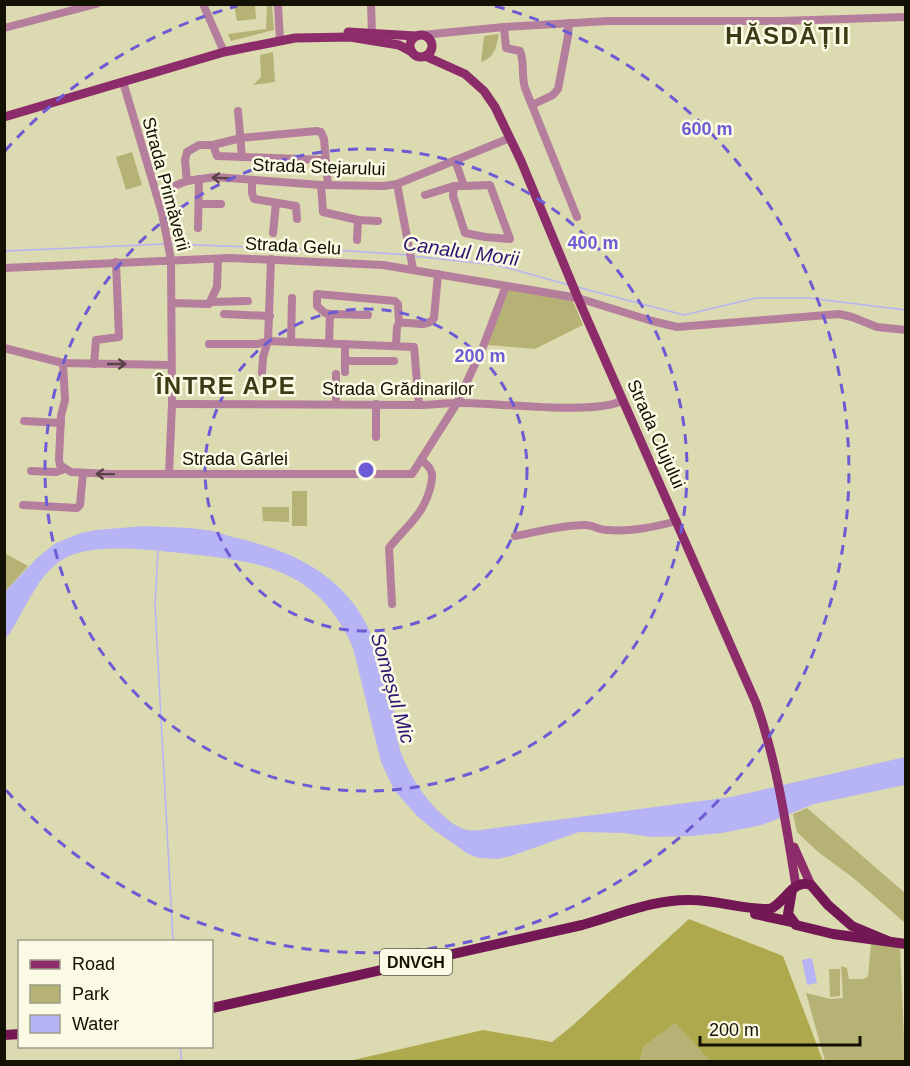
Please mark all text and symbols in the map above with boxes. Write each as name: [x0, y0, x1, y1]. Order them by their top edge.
district label: HĂSDĂȚII: [725, 22, 851, 49]
street label: Strada Primăverii: [138, 115, 194, 253]
text: 600 m: [681, 119, 733, 139]
street label: Strada Stejarului: [252, 155, 386, 179]
one-way arrow: [211, 173, 231, 184]
water label: Canalul Morii: [402, 232, 521, 270]
street label: Strada Gelu: [245, 233, 341, 259]
text: 400 m: [567, 233, 619, 253]
text: 200 m: [454, 346, 506, 366]
one-way arrow: [107, 358, 127, 370]
district label: ÎNTRE APE: [155, 372, 296, 399]
street label: Strada Clujului: [623, 376, 689, 492]
street label: Strada Grădinarilor: [322, 379, 474, 399]
street label: Strada Gârlei: [182, 449, 288, 469]
centre of rings: [356, 460, 376, 480]
one-way arrow: [95, 468, 115, 480]
water label: Someșul Mic: [367, 630, 419, 746]
legend: [18, 940, 213, 1048]
road number: DNVGH: [380, 949, 452, 975]
text: Road: [72, 954, 115, 974]
text: Park: [72, 984, 110, 1004]
scale bar: [700, 1009, 860, 1047]
text: Water: [72, 1014, 119, 1034]
text: 200 m: [709, 1020, 759, 1040]

